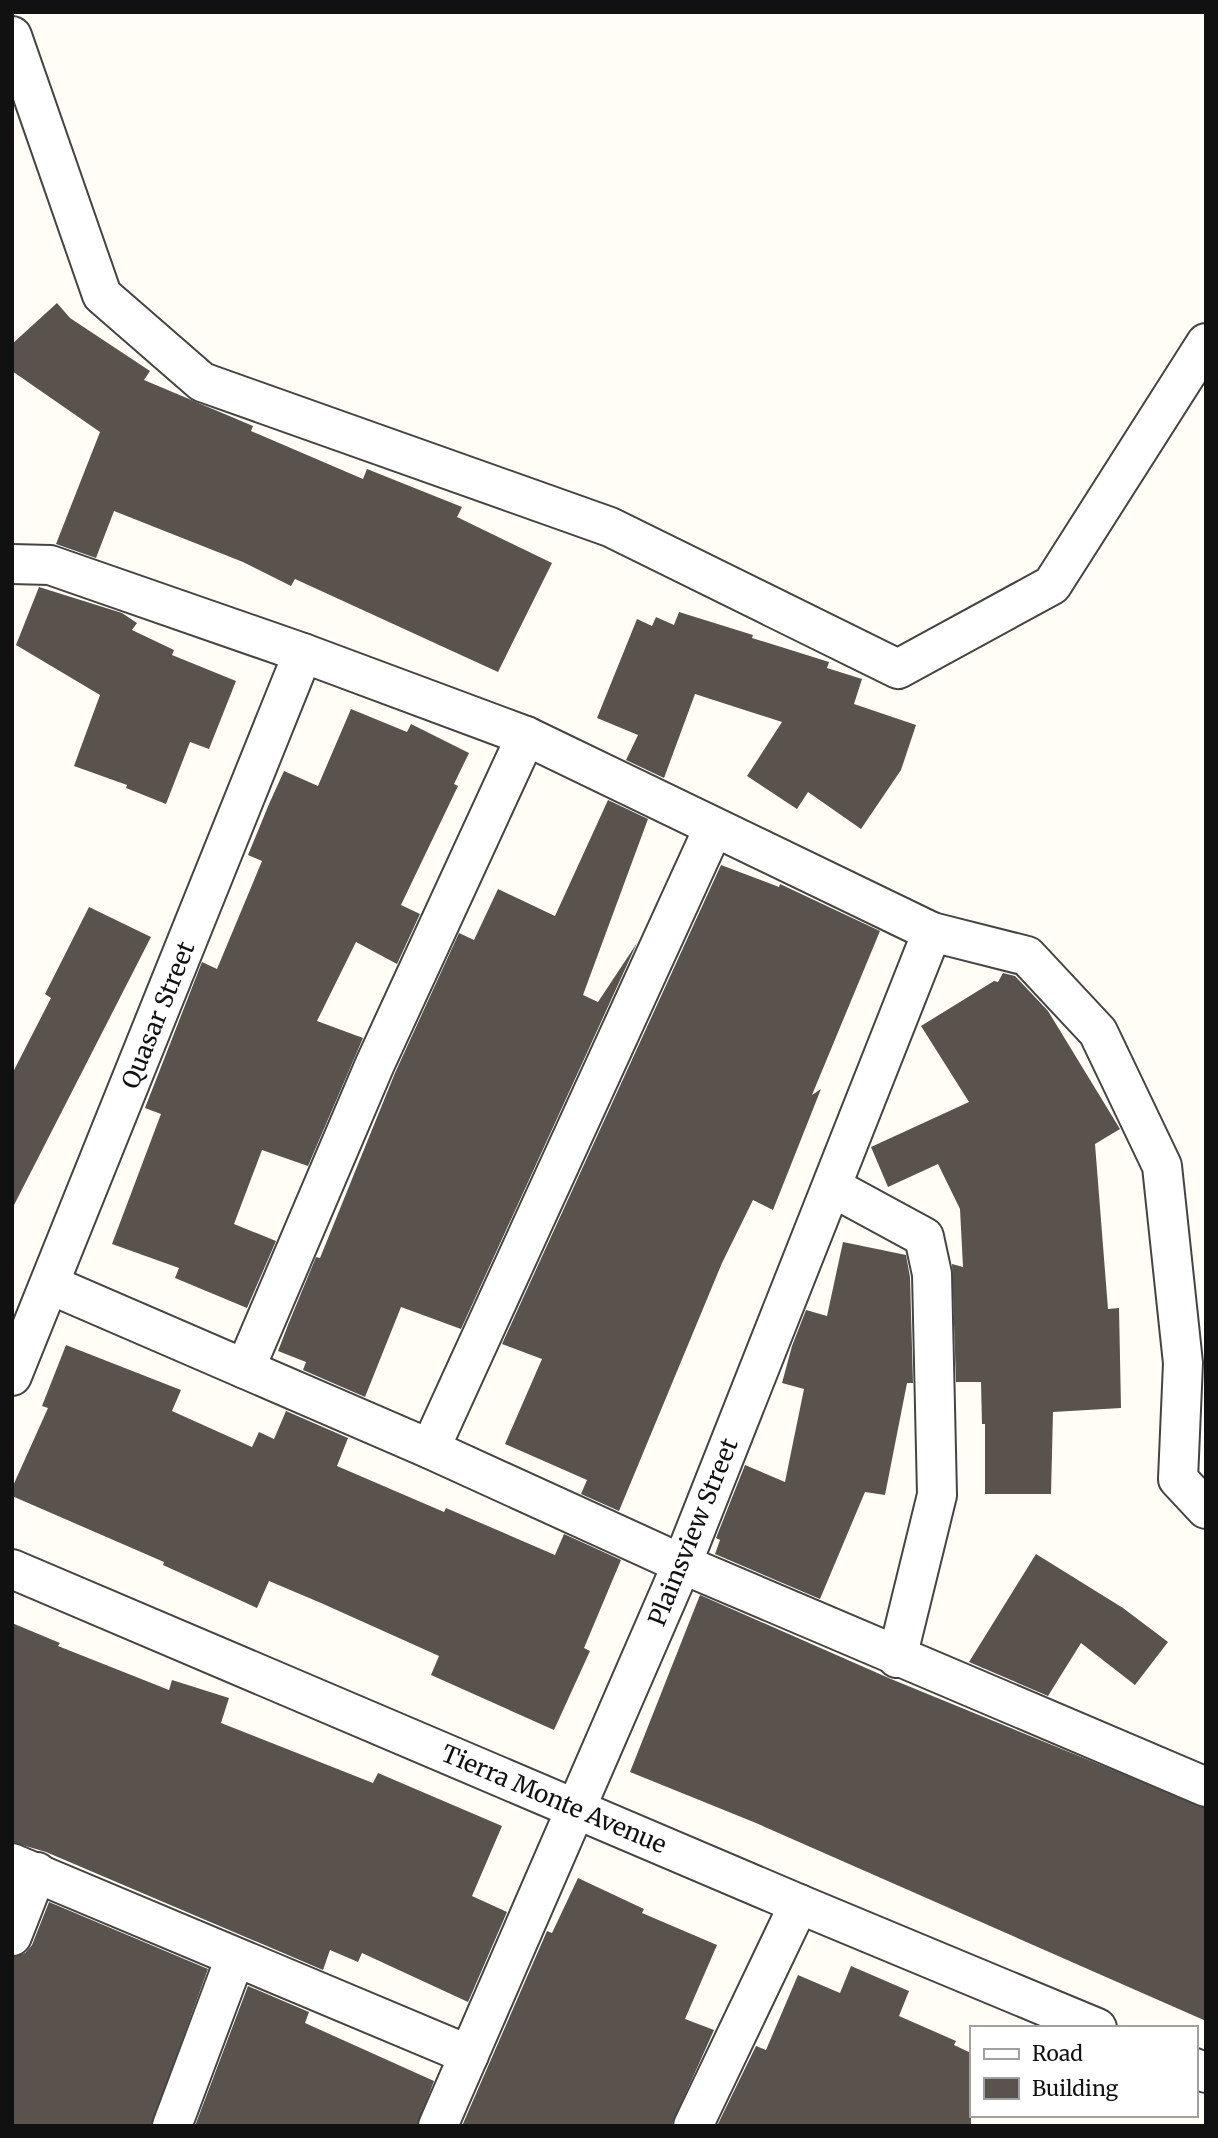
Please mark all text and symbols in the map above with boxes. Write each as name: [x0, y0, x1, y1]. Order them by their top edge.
street label: Quasar Street: [114, 936, 202, 1093]
street label: Plainsview Street: [641, 1433, 745, 1630]
street label: Tierra Monte Avenue: [437, 1738, 671, 1860]
legend: [970, 2026, 1197, 2117]
text: Road: [1032, 2040, 1083, 2067]
text: Building: [1032, 2075, 1119, 2102]

